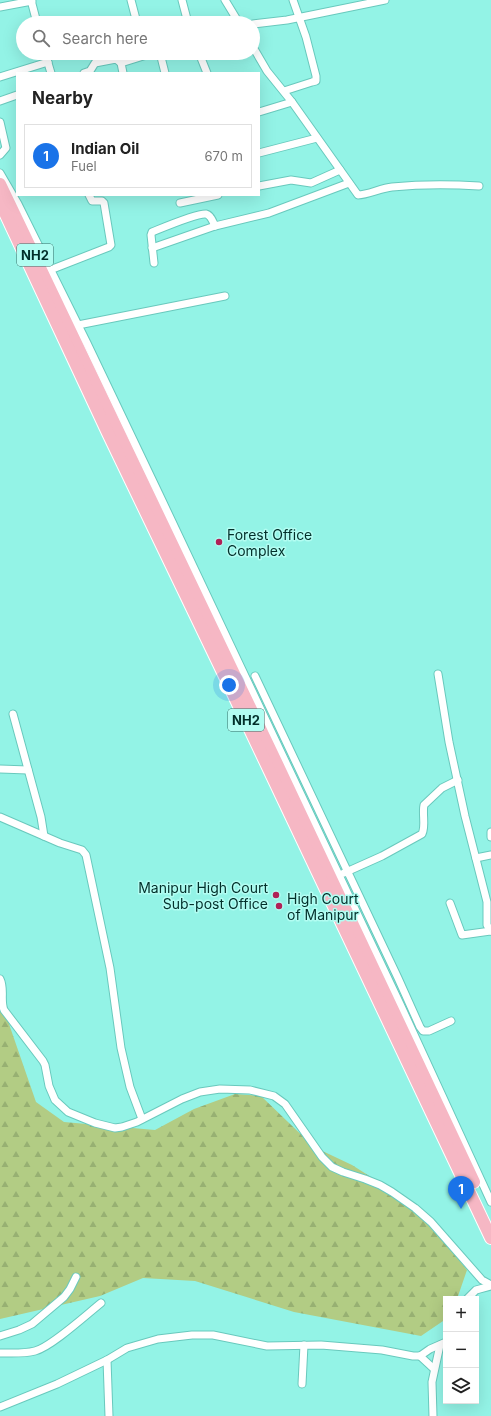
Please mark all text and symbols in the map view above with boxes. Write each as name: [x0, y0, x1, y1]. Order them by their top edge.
search box: [16, 16, 260, 60]
icon: search: [30, 27, 52, 49]
text: Search here: [62, 29, 148, 48]
text: Nearby: [32, 88, 93, 108]
text: Indian Oil: [71, 139, 139, 158]
text: 1: [43, 148, 49, 164]
text: 670 m: [205, 148, 243, 164]
text: Fuel: [71, 158, 97, 174]
road number: NH2: [17, 244, 53, 266]
place label: Forest Office Complex: [227, 526, 312, 559]
marker: Forest Office Complex: [214, 537, 224, 547]
your location: [219, 675, 239, 695]
road number: NH2: [228, 709, 264, 731]
place label: Manipur High Court Sub-post Office: [138, 879, 268, 912]
marker: Manipur High Court Sub-post Office: [271, 890, 281, 900]
place label: High Court of Manipur: [287, 890, 359, 923]
marker: High Court of Manipur: [274, 901, 284, 911]
pin: 1: [448, 1176, 474, 1209]
map controls: [443, 1296, 479, 1404]
button: +: [443, 1296, 479, 1332]
button: −: [443, 1332, 479, 1368]
button: layers: [443, 1368, 479, 1404]

